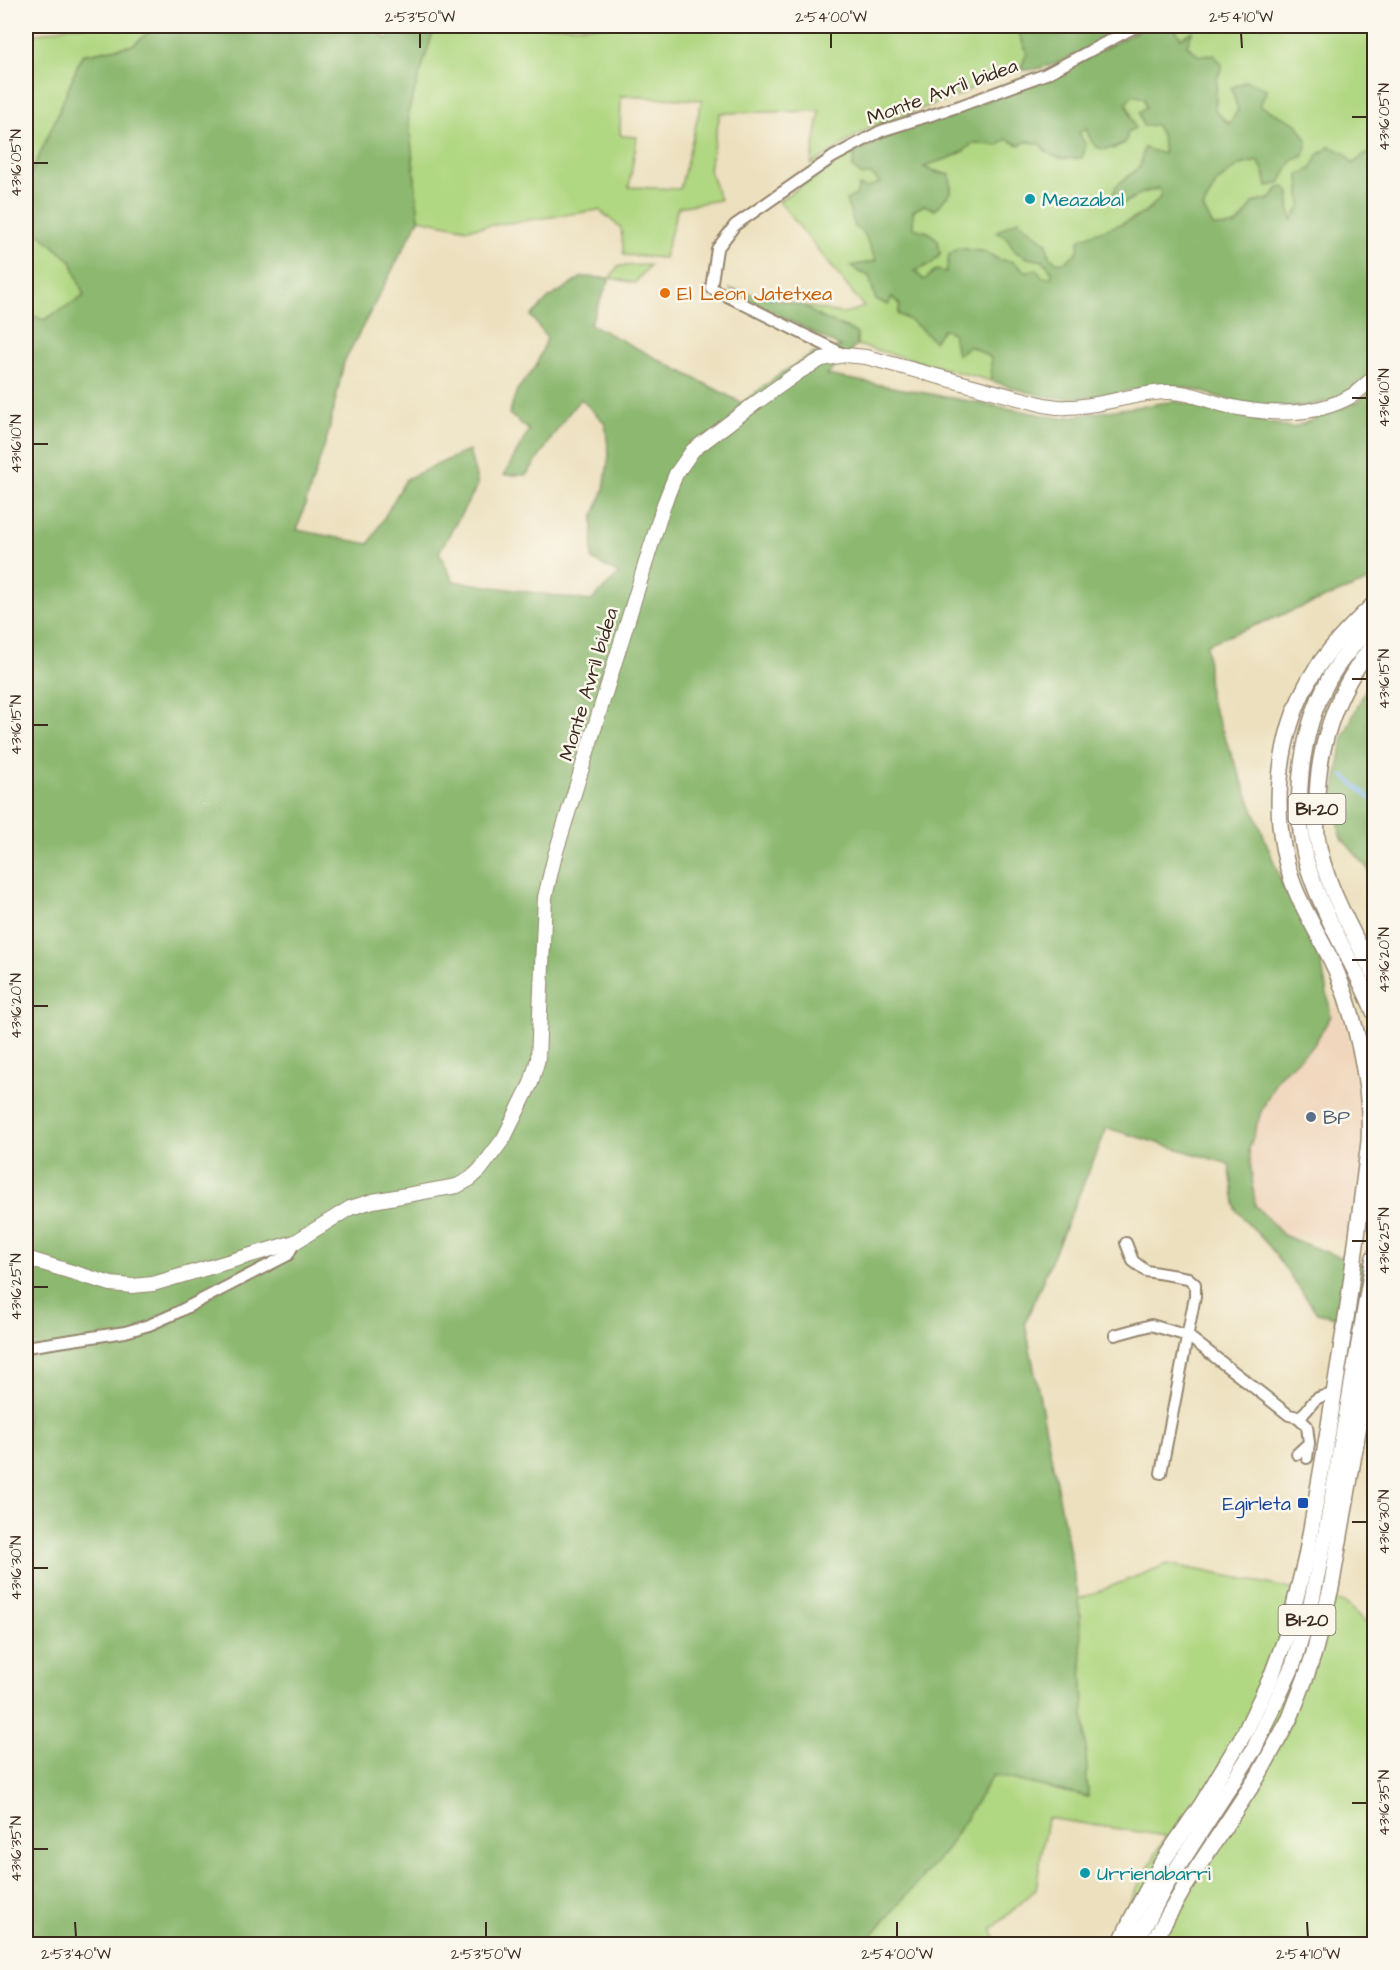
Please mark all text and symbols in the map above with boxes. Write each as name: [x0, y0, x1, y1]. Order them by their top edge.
text: 2°53'50"W: [385, 7, 455, 28]
text: 2°54'00"W: [795, 7, 867, 28]
text: 2°54'10"W: [1209, 7, 1273, 28]
street label: Monte Avril bidea: [863, 52, 1022, 132]
text: 43°16'05"N: [1374, 83, 1395, 151]
text: 43°16'05"N: [6, 129, 27, 197]
place label: Meazabal: [1042, 186, 1124, 214]
marker: Meazabal: [1023, 192, 1037, 206]
place label: El Leon Jatetxea: [677, 280, 832, 308]
marker: El Leon Jatetxea: [658, 286, 672, 300]
text: 43°16'10"N: [1374, 368, 1395, 428]
text: 43°16'10"N: [6, 414, 27, 474]
street label: Monte Avril bidea: [552, 604, 626, 764]
text: 43°16'15"N: [1374, 649, 1395, 709]
text: 43°16'15"N: [6, 695, 27, 755]
road number: BI-20: [1288, 794, 1346, 824]
text: 43°16'20"N: [1374, 927, 1395, 993]
text: 43°16'20"N: [6, 973, 27, 1039]
place label: BP: [1323, 1104, 1350, 1132]
marker: BP: [1304, 1110, 1318, 1124]
text: 43°16'25"N: [1374, 1207, 1395, 1275]
text: 43°16'25"N: [6, 1253, 27, 1321]
place label: Egirleta: [1223, 1490, 1291, 1519]
text: 43°16'30"N: [1374, 1490, 1395, 1554]
marker: Egirleta: [1296, 1496, 1310, 1510]
text: 43°16'30"N: [6, 1536, 27, 1600]
road number: BI-20: [1278, 1605, 1336, 1635]
text: 43°16'35"N: [1374, 1770, 1395, 1836]
text: 43°16'35"N: [6, 1816, 27, 1882]
place label: Urrienabarri: [1097, 1860, 1211, 1888]
marker: Urrienabarri: [1078, 1866, 1092, 1880]
text: 2°53'40"W: [41, 1944, 111, 1965]
text: 2°53'50"W: [451, 1944, 521, 1965]
text: 2°54'00"W: [861, 1944, 933, 1965]
text: 2°54'10"W: [1276, 1944, 1340, 1965]

